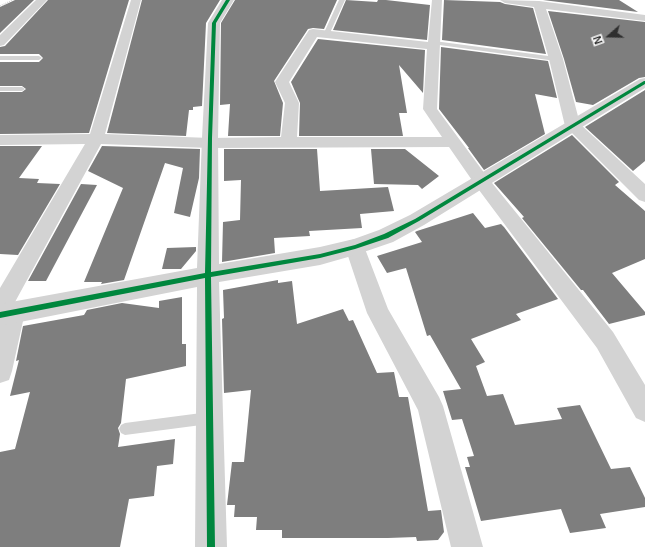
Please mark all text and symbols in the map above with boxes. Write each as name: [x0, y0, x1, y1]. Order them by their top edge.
north arrow: [589, 16, 629, 56]
text: N: [591, 34, 605, 46]

